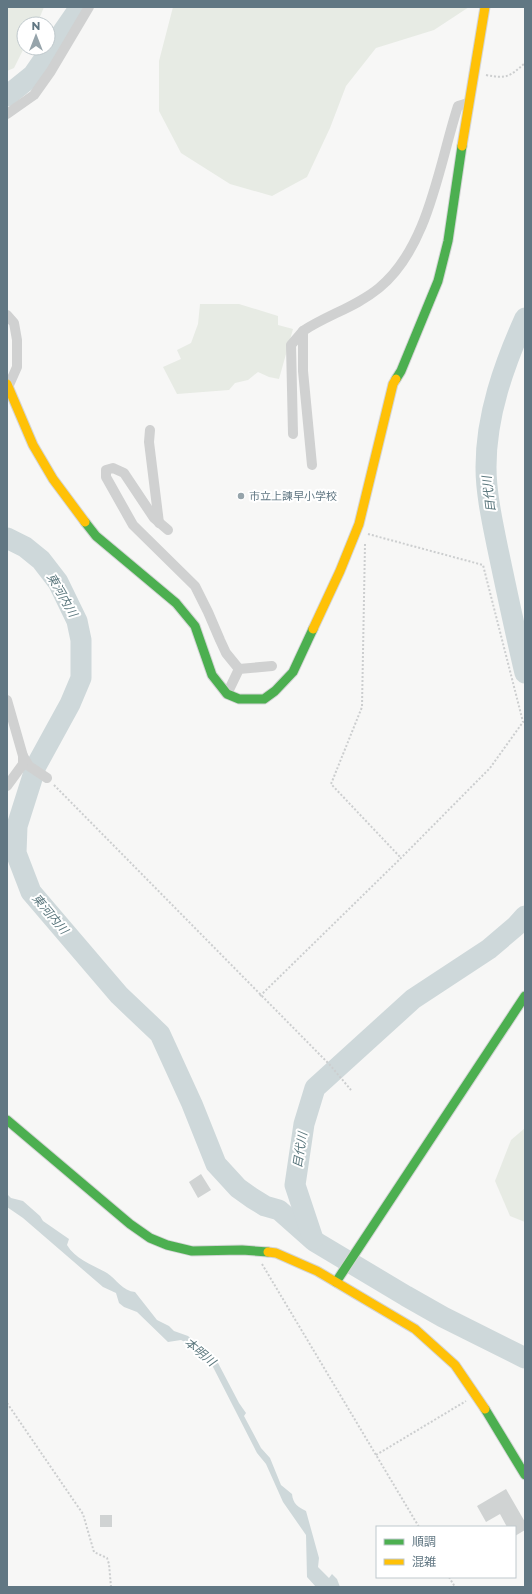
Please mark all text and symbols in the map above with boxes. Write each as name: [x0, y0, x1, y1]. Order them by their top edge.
north arrow: [16, 16, 56, 56]
text: N: [32, 19, 40, 33]
water label: 目代川: [479, 473, 498, 513]
place label: 市立上諫早小学校: [249, 489, 337, 503]
marker: 市立上諫早小学校: [236, 491, 246, 501]
water label: 東河内川: [44, 570, 82, 621]
water label: 東河内川: [29, 890, 73, 938]
water label: 目代川: [289, 1129, 310, 1169]
water label: 本明川: [182, 1334, 220, 1370]
legend: [376, 1526, 516, 1578]
text: 順調: [412, 1534, 436, 1549]
text: 混雑: [412, 1554, 436, 1569]

